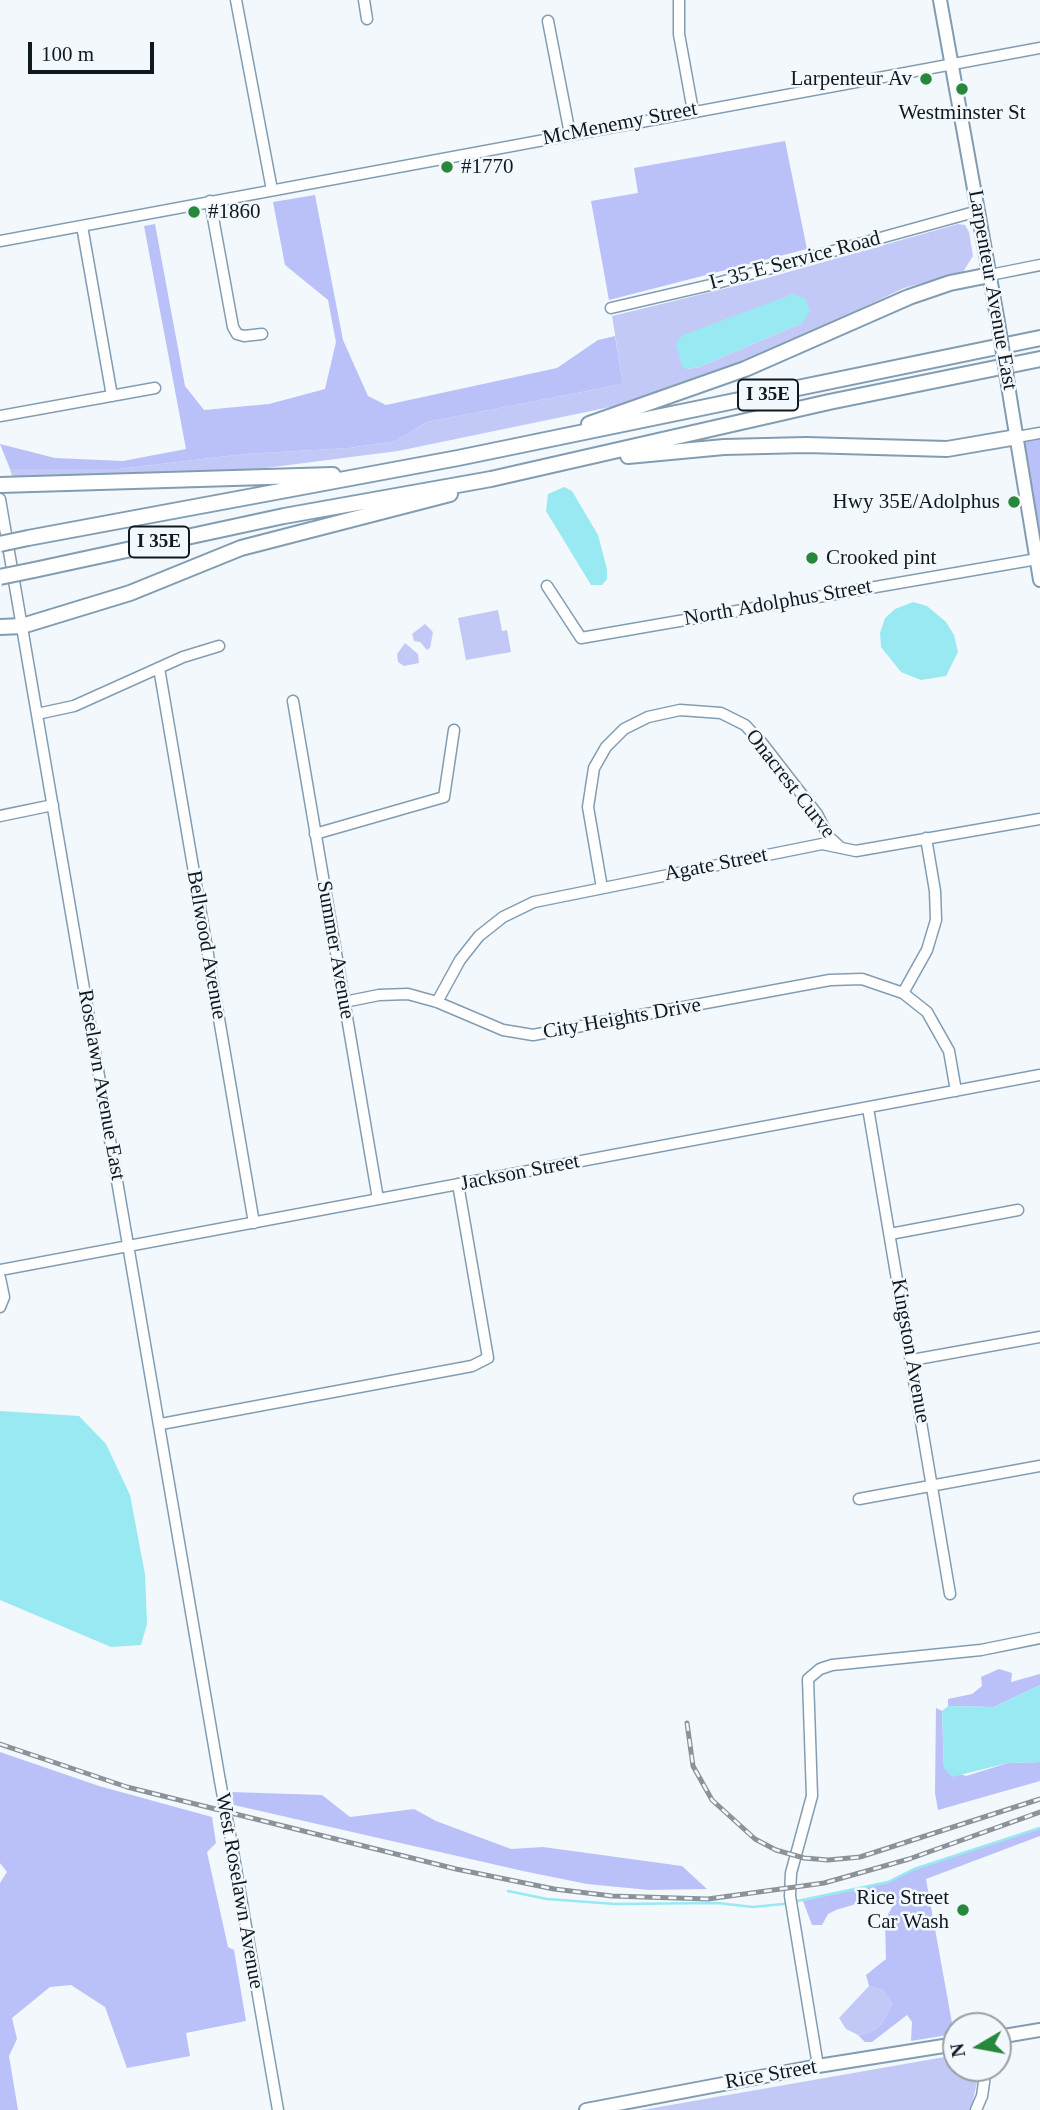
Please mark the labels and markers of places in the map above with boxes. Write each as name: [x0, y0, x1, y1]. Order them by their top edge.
place label: Larpenteur Av: [791, 66, 912, 92]
marker: Larpenteur Av: [918, 71, 934, 87]
marker: Westminster St: [954, 81, 970, 97]
place label: Westminster St: [898, 100, 1026, 126]
place label: #1770: [461, 154, 514, 180]
marker: #1770: [439, 159, 455, 175]
place label: #1860: [208, 199, 260, 225]
marker: #1860: [186, 204, 202, 220]
place label: Hwy 35E/Adolphus: [833, 489, 1000, 515]
marker: Hwy 35E/Adolphus: [1006, 494, 1022, 510]
place label: Crooked pint: [826, 545, 936, 571]
marker: Crooked pint: [804, 550, 820, 566]
place label: Rice Street Car Wash: [856, 1885, 949, 1935]
marker: Rice Street Car Wash: [955, 1902, 971, 1918]

